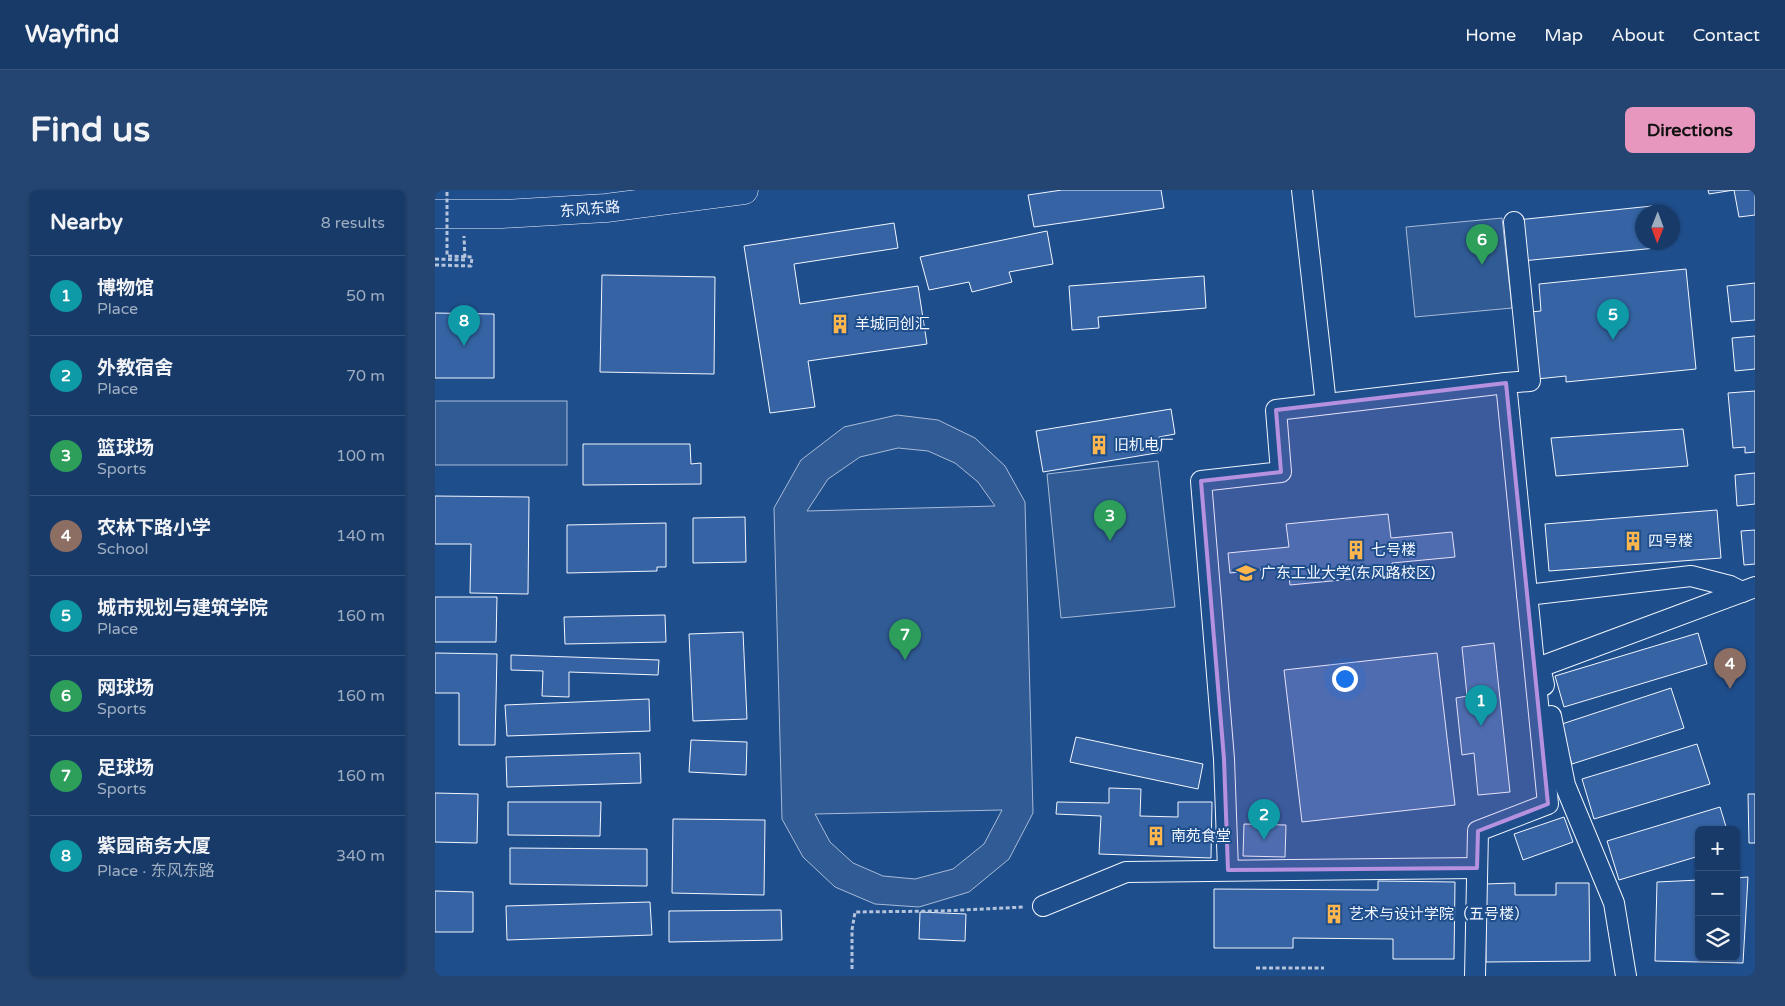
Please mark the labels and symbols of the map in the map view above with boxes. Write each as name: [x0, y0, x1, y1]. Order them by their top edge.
street label: 东风东路: [559, 197, 621, 221]
north arrow: [1635, 205, 1680, 250]
pin: 6: [1466, 224, 1498, 265]
pin: 5: [1597, 299, 1629, 340]
pin: 8: [448, 305, 480, 346]
building icon: 羊城同创汇: [829, 313, 851, 335]
place label: 羊城同创汇: [855, 315, 930, 333]
building icon: 旧机电厂: [1088, 434, 1110, 456]
place label: 旧机电厂: [1114, 436, 1174, 454]
pin: 3: [1094, 500, 1126, 541]
building icon: 四号楼: [1622, 530, 1644, 552]
place label: 四号楼: [1648, 532, 1693, 550]
building icon: 七号楼: [1345, 539, 1367, 561]
place label: 七号楼: [1371, 541, 1416, 559]
school or university icon: 广东工业大学(东风路校区): [1235, 562, 1257, 584]
place label: 广东工业大学(东风路校区): [1261, 564, 1435, 582]
pin: 7: [889, 619, 921, 660]
pin: 4: [1714, 648, 1746, 689]
your location: [1332, 666, 1358, 692]
pin: 1: [1465, 685, 1497, 726]
pin: 2: [1248, 799, 1280, 840]
building icon: 南苑食堂: [1145, 825, 1167, 847]
place label: 南苑食堂: [1171, 827, 1231, 845]
building icon: 艺术与设计学院（五号楼）: [1323, 903, 1345, 925]
place label: 艺术与设计学院（五号楼）: [1349, 905, 1529, 923]

